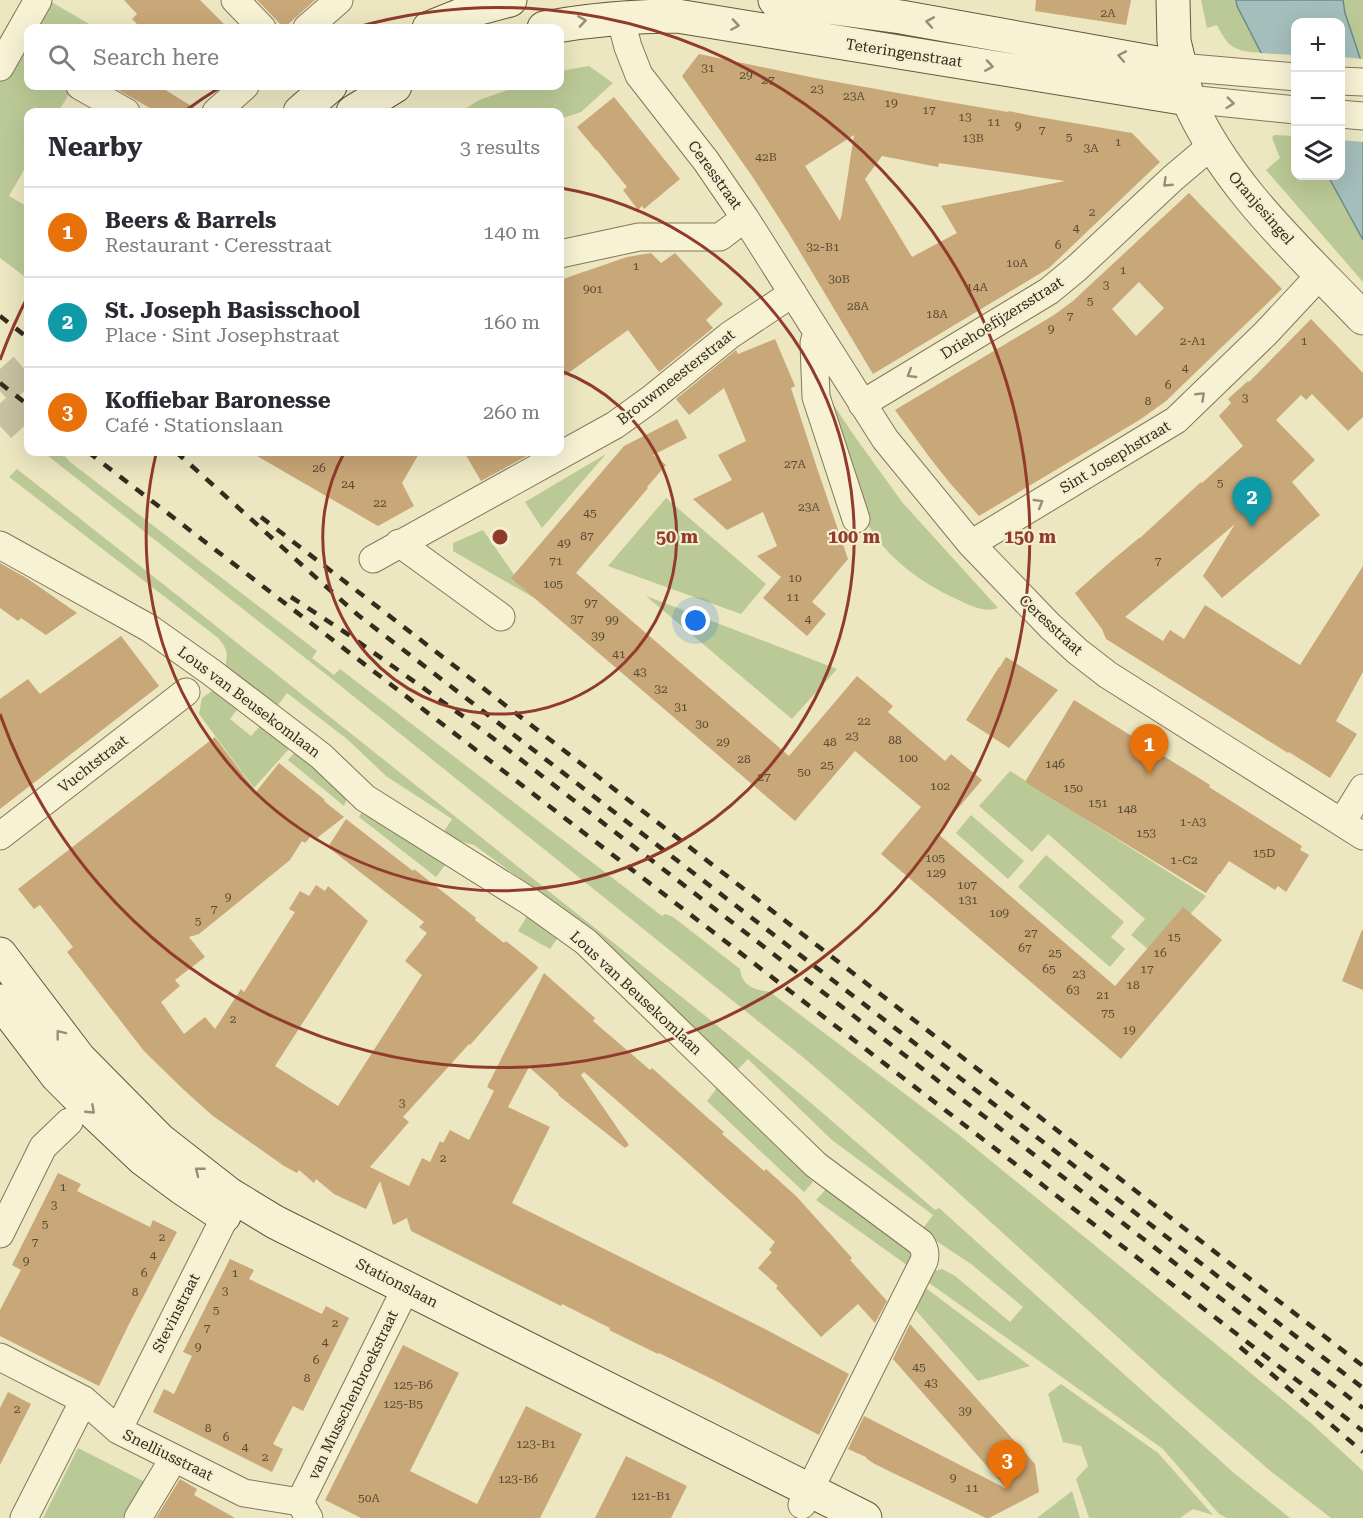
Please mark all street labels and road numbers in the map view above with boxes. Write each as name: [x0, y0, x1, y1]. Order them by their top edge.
street label: Teteringenstraat: [844, 35, 964, 71]
street label: Ceresstraat: [684, 137, 746, 213]
street label: Oranjesingel: [1224, 168, 1298, 248]
street label: Driehoefijzersstraat: [937, 273, 1067, 363]
street label: Brouwmeesterstraat: [614, 325, 739, 429]
street label: Sint Josephstraat: [1056, 417, 1174, 497]
street label: Ceresstraat: [1015, 591, 1087, 659]
street label: Lous van Beusekomlaan: [174, 643, 324, 762]
street label: Vuchtstraat: [55, 731, 132, 797]
street label: Lous van Beusekomlaan: [566, 927, 706, 1059]
street label: Stationslaan: [353, 1255, 441, 1311]
street label: Stevinstraat: [148, 1270, 204, 1356]
street label: van Musschenbroekstraat: [304, 1307, 402, 1483]
street label: Snelliusstraat: [120, 1425, 216, 1485]

